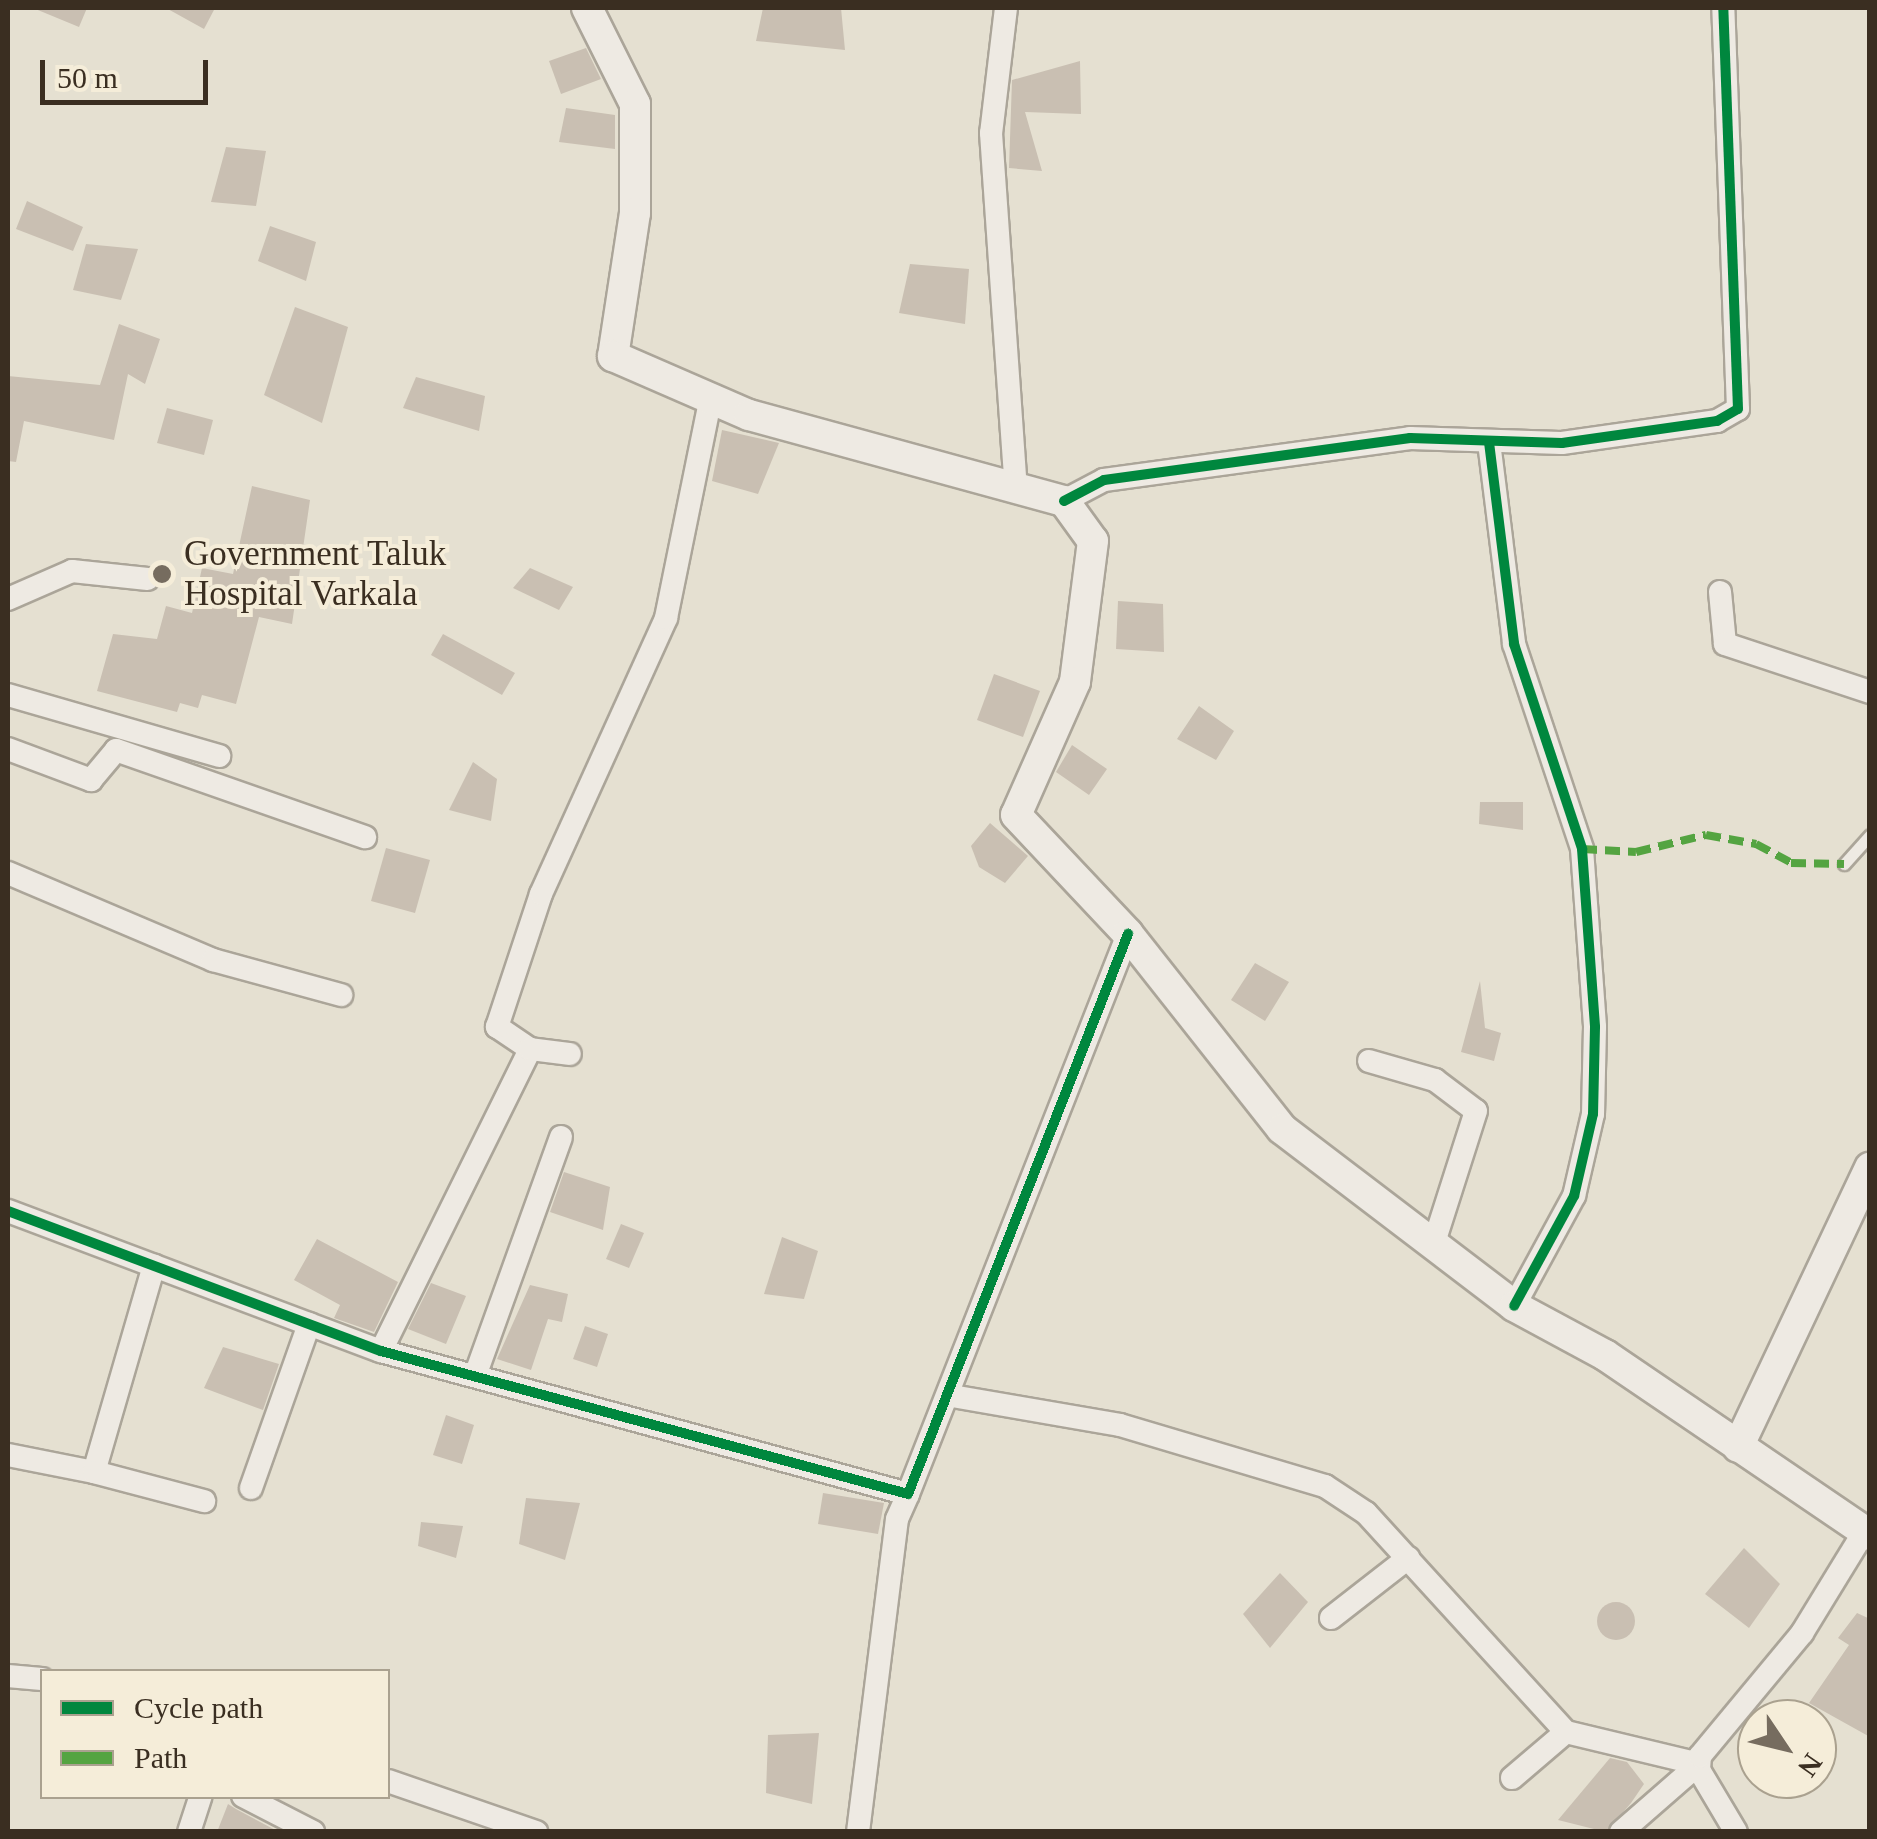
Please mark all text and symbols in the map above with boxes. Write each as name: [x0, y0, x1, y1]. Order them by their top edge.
scale bar: [45, 40, 212, 102]
text: 50 m: [57, 61, 118, 94]
place label: Government Taluk Hospital Varkala: [184, 533, 447, 615]
marker: Government Taluk Hospital Varkala: [149, 561, 175, 587]
legend: [40, 1669, 390, 1799]
text: Cycle path: [134, 1691, 263, 1724]
north arrow: [1737, 1699, 1837, 1799]
text: Path: [134, 1741, 187, 1774]
text: N: [1792, 1748, 1829, 1783]

